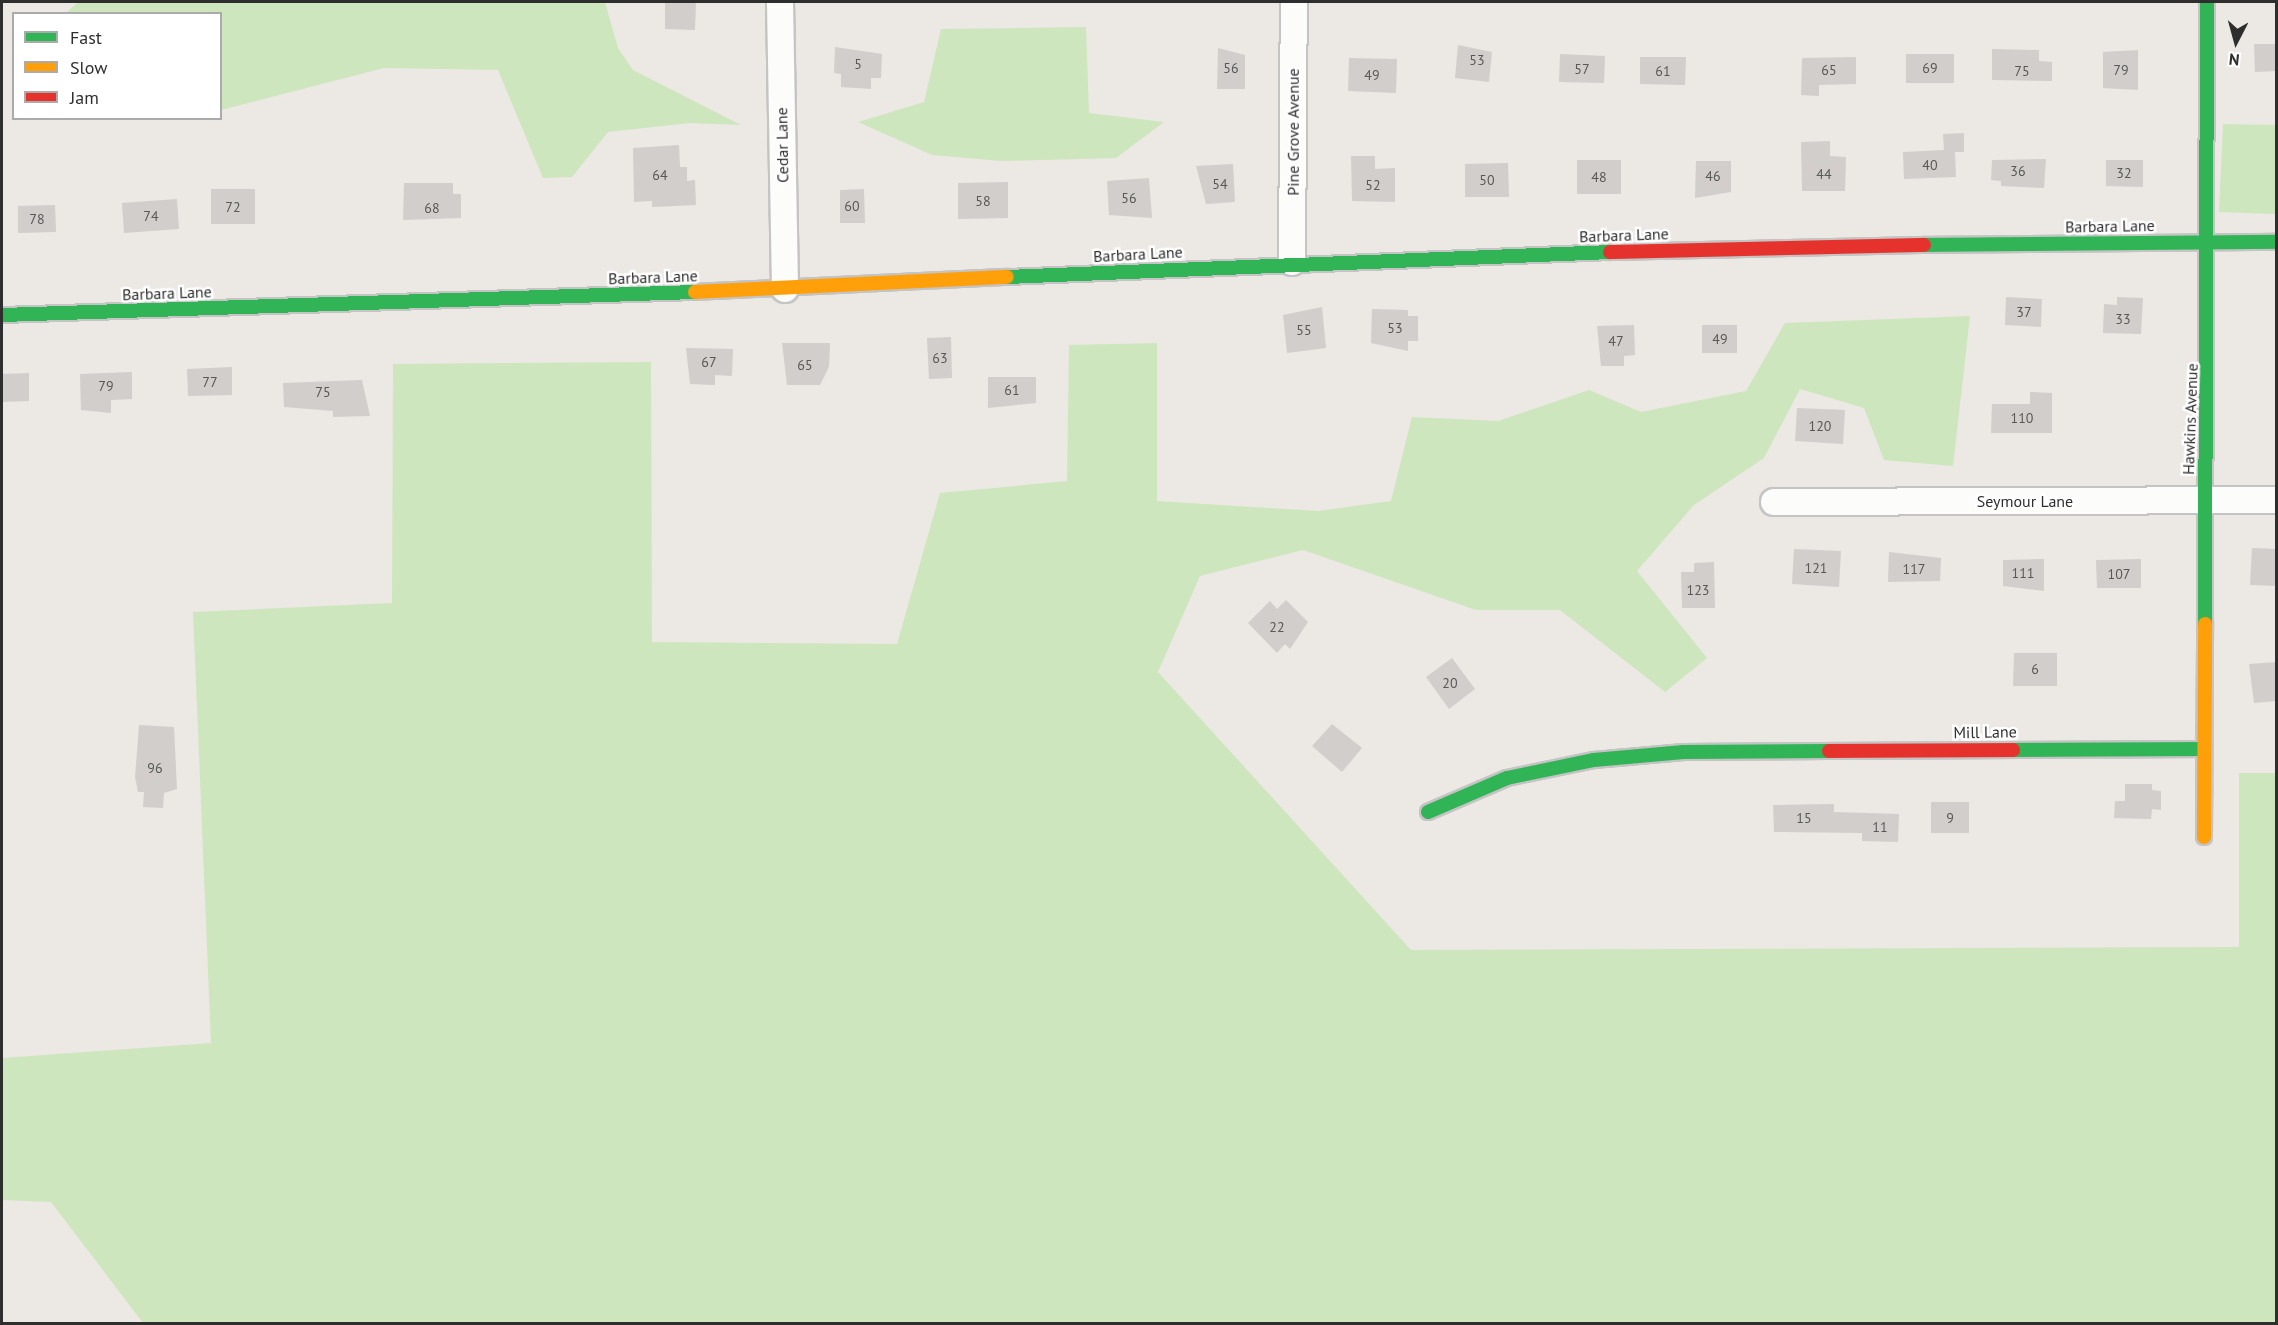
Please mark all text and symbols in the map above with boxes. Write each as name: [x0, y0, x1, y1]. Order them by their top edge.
legend: [12, 12, 222, 120]
north arrow: [2206, 12, 2266, 72]
text: Fast: [70, 26, 102, 49]
text: N: [2228, 49, 2240, 70]
house number: 53: [1469, 52, 1485, 68]
text: Slow: [70, 56, 108, 79]
house number: 5: [854, 56, 862, 72]
house number: 56: [1223, 60, 1239, 76]
house number: 69: [1922, 60, 1938, 76]
house number: 57: [1574, 61, 1590, 77]
house number: 65: [1821, 62, 1837, 78]
house number: 79: [2113, 62, 2129, 78]
house number: 61: [1655, 63, 1671, 79]
house number: 75: [2014, 63, 2030, 79]
house number: 49: [1364, 67, 1380, 83]
street label: Pine Grove Avenue: [1283, 68, 1303, 196]
text: Jam: [70, 86, 99, 109]
street label: Cedar Lane: [772, 107, 792, 183]
house number: 40: [1922, 157, 1938, 173]
house number: 36: [2010, 163, 2026, 179]
house number: 32: [2116, 165, 2132, 181]
house number: 44: [1816, 166, 1832, 182]
house number: 64: [652, 167, 668, 183]
house number: 46: [1705, 168, 1721, 184]
house number: 48: [1591, 169, 1607, 185]
house number: 50: [1479, 172, 1495, 188]
house number: 54: [1212, 176, 1228, 192]
house number: 52: [1365, 177, 1381, 193]
house number: 56: [1121, 190, 1137, 206]
house number: 58: [975, 193, 991, 209]
house number: 60: [844, 198, 860, 214]
house number: 72: [225, 199, 241, 215]
house number: 68: [424, 200, 440, 216]
house number: 74: [143, 208, 159, 224]
house number: 78: [29, 211, 45, 227]
street label: Barbara Lane: [2065, 216, 2155, 236]
street label: Barbara Lane: [1579, 224, 1669, 246]
street label: Barbara Lane: [1093, 242, 1183, 266]
street label: Barbara Lane: [608, 266, 698, 288]
street label: Barbara Lane: [122, 282, 212, 304]
house number: 37: [2016, 304, 2032, 320]
house number: 33: [2115, 311, 2131, 327]
house number: 53: [1387, 320, 1403, 336]
house number: 55: [1296, 322, 1312, 338]
house number: 49: [1712, 331, 1728, 347]
house number: 47: [1608, 333, 1624, 349]
house number: 63: [932, 350, 948, 366]
house number: 67: [701, 354, 717, 370]
house number: 65: [797, 357, 813, 373]
street label: Hawkins Avenue: [2178, 363, 2202, 475]
house number: 77: [202, 374, 218, 390]
house number: 79: [98, 378, 114, 394]
house number: 61: [1004, 382, 1020, 398]
house number: 75: [315, 384, 331, 400]
house number: 110: [2011, 410, 2033, 426]
house number: 120: [1809, 418, 1831, 434]
street label: Seymour Lane: [1977, 491, 2073, 511]
house number: 121: [1805, 560, 1827, 576]
house number: 117: [1903, 561, 1925, 577]
house number: 111: [2012, 565, 2034, 581]
house number: 107: [2108, 566, 2130, 582]
house number: 123: [1687, 582, 1709, 598]
house number: 22: [1269, 619, 1285, 635]
house number: 6: [2031, 661, 2039, 677]
house number: 20: [1442, 675, 1458, 691]
street label: Mill Lane: [1953, 722, 2017, 742]
house number: 96: [147, 760, 163, 776]
house number: 15: [1796, 810, 1812, 826]
house number: 9: [1946, 810, 1954, 826]
house number: 11: [1872, 819, 1888, 835]

